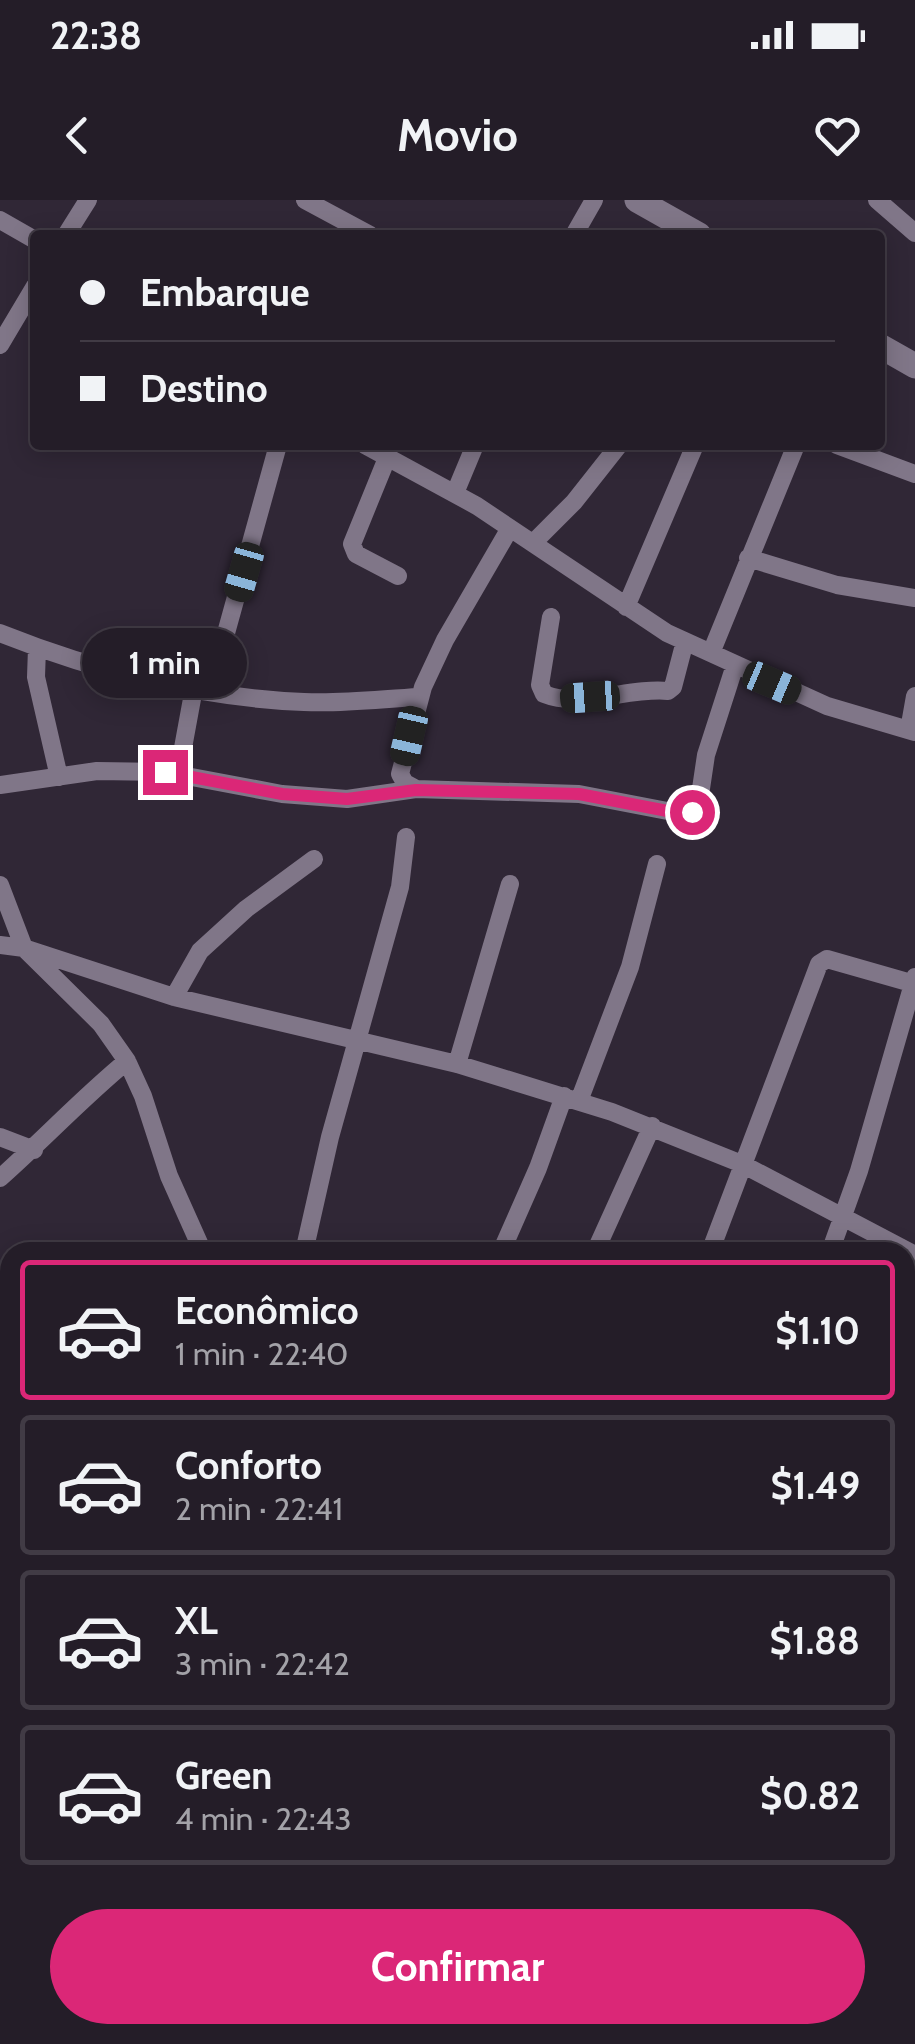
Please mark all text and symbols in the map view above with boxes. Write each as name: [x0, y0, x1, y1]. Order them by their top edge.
text: 22:38: [50, 12, 142, 59]
icon: back: [50, 108, 105, 163]
text: Movio: [397, 108, 518, 162]
icon: heart: [810, 108, 865, 163]
text: Embarque: [140, 269, 310, 316]
text: Destino: [140, 365, 268, 412]
car: [221, 539, 267, 605]
callout: 1 min: [82, 627, 248, 697]
text: 1 min: [128, 643, 201, 682]
car: [739, 657, 805, 709]
car: [559, 680, 621, 714]
car: [388, 703, 430, 769]
route end: [143, 750, 188, 795]
route start: [670, 790, 715, 835]
icon: car: [55, 1285, 145, 1375]
text: Econômico: [175, 1287, 359, 1334]
text: $1.10: [775, 1307, 860, 1354]
text: 1 min · 22:40: [175, 1334, 348, 1373]
icon: car: [55, 1440, 145, 1530]
text: Conforto: [175, 1442, 322, 1489]
text: $1.49: [771, 1462, 860, 1509]
text: 2 min · 22:41: [175, 1489, 343, 1528]
icon: car: [55, 1595, 145, 1685]
text: XL: [175, 1597, 218, 1644]
text: $1.88: [770, 1617, 860, 1664]
text: 3 min · 22:42: [175, 1644, 350, 1683]
icon: car: [55, 1750, 145, 1840]
text: Green: [175, 1752, 272, 1799]
text: $0.82: [760, 1772, 860, 1819]
text: 4 min · 22:43: [175, 1799, 351, 1838]
button: Confirmar: [50, 1909, 865, 2024]

